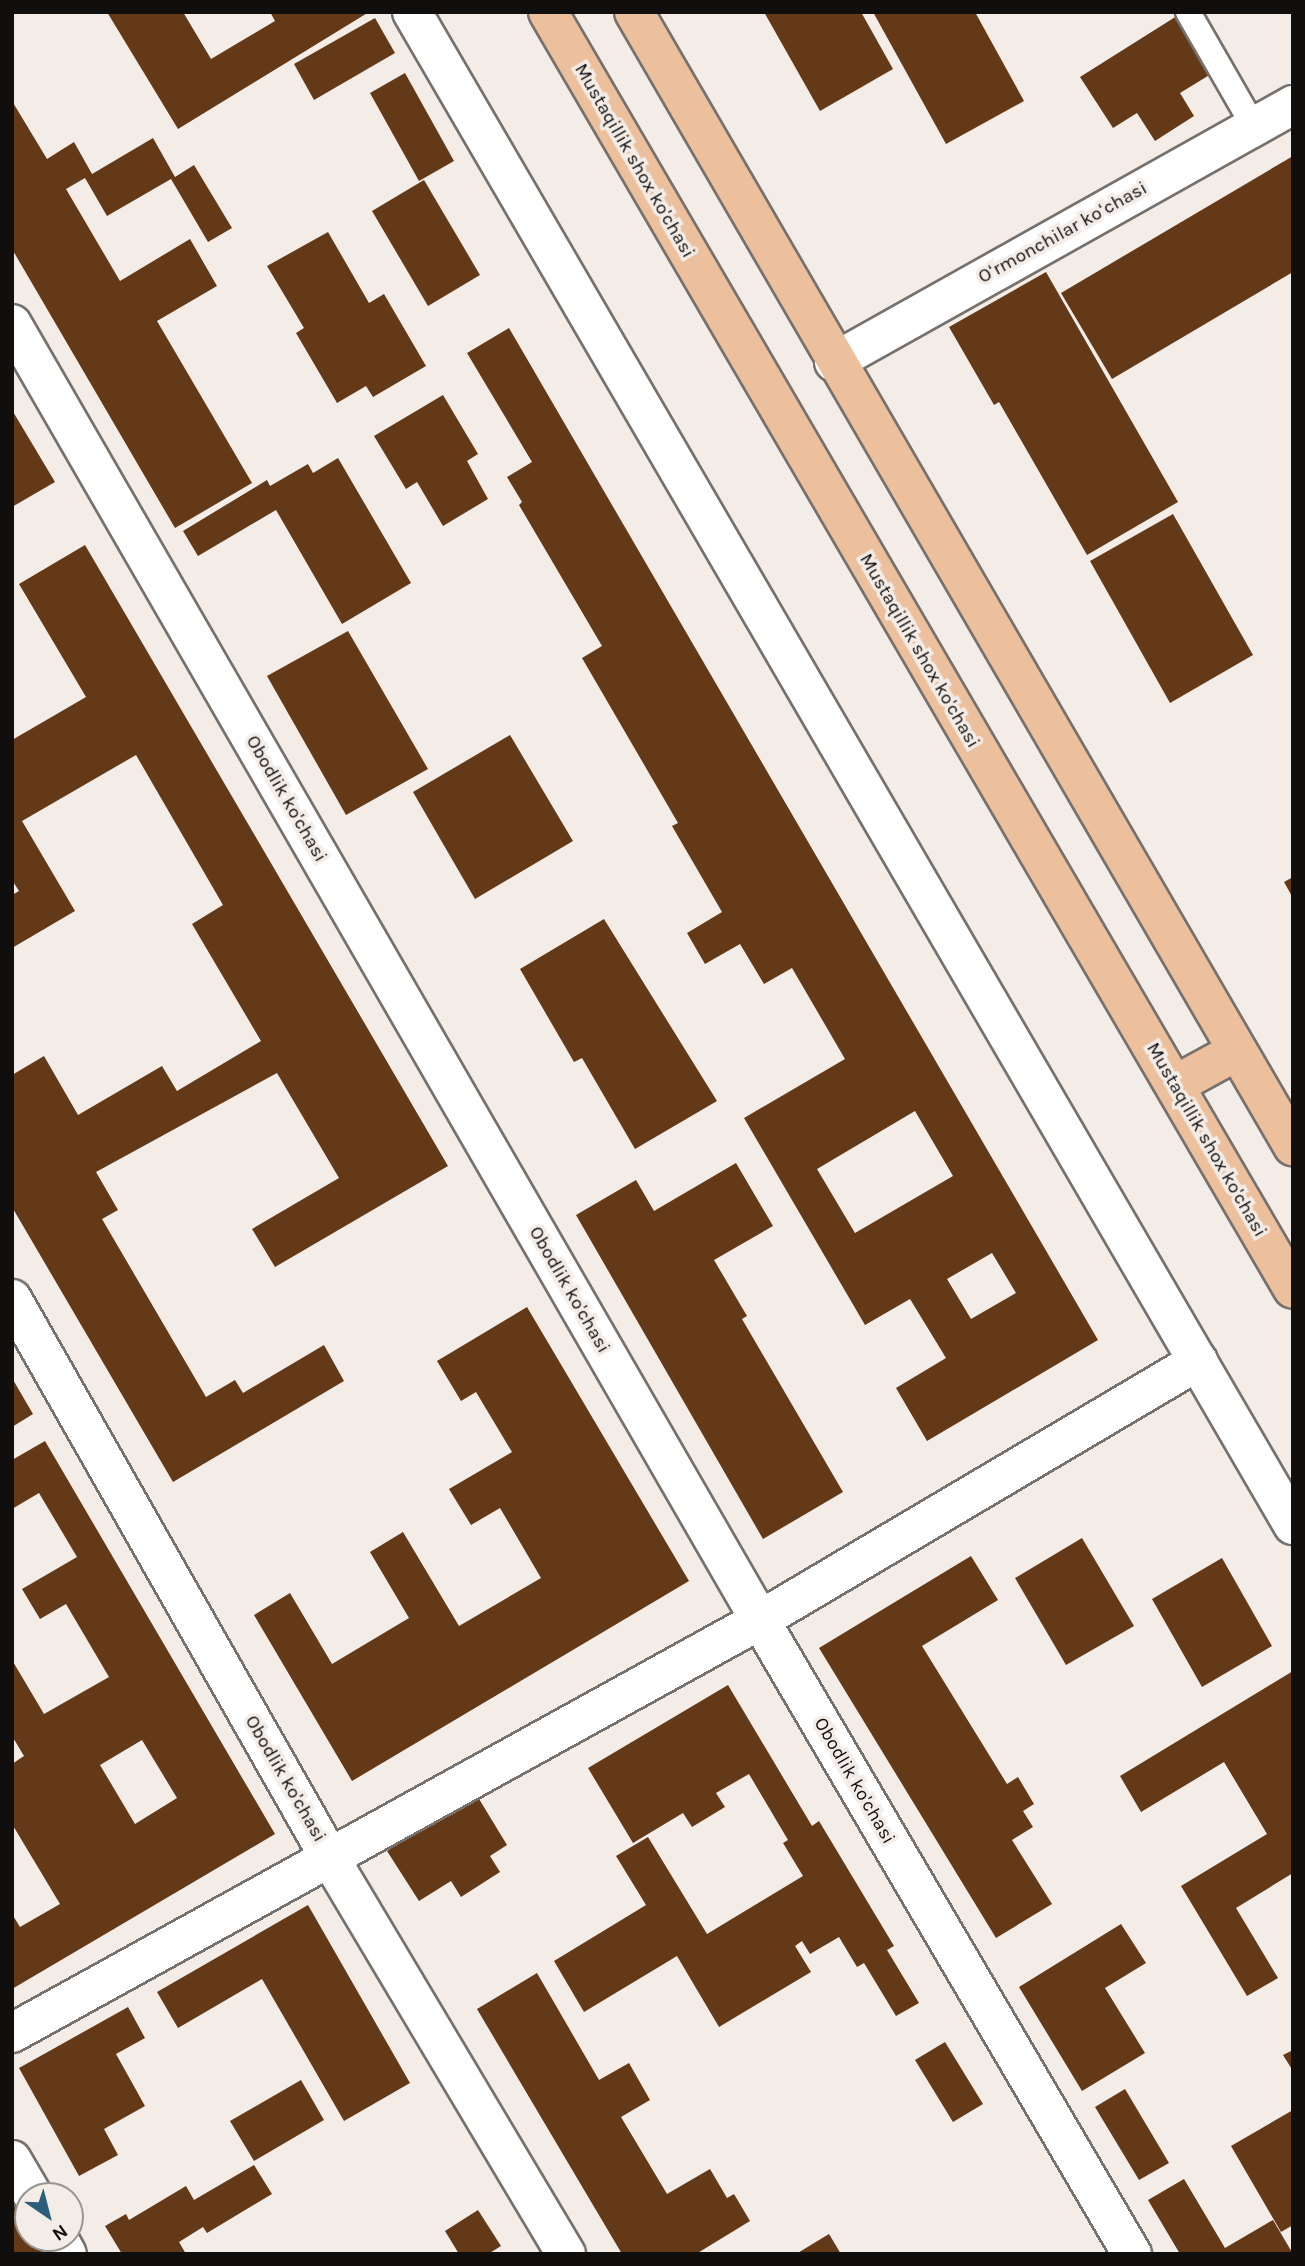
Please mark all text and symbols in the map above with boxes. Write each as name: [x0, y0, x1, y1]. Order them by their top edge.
street label: Mustaqillik shox ko'chasi: [569, 60, 699, 262]
street label: Oʻrmonchilar koʻchasi: [974, 177, 1152, 289]
street label: Mustaqillik shox ko'chasi: [854, 550, 984, 752]
street label: Obodlik ko'chasi: [241, 732, 331, 866]
street label: Mustaqillik shox ko'chasi: [1141, 1039, 1271, 1241]
street label: Obodlik ko'chasi: [524, 1223, 614, 1357]
street label: Obodlik ko'chasi: [240, 1712, 330, 1846]
street label: Obodlik ko'chasi: [809, 1714, 899, 1848]
north arrow: [14, 2182, 84, 2252]
text: N: [48, 2220, 72, 2245]

